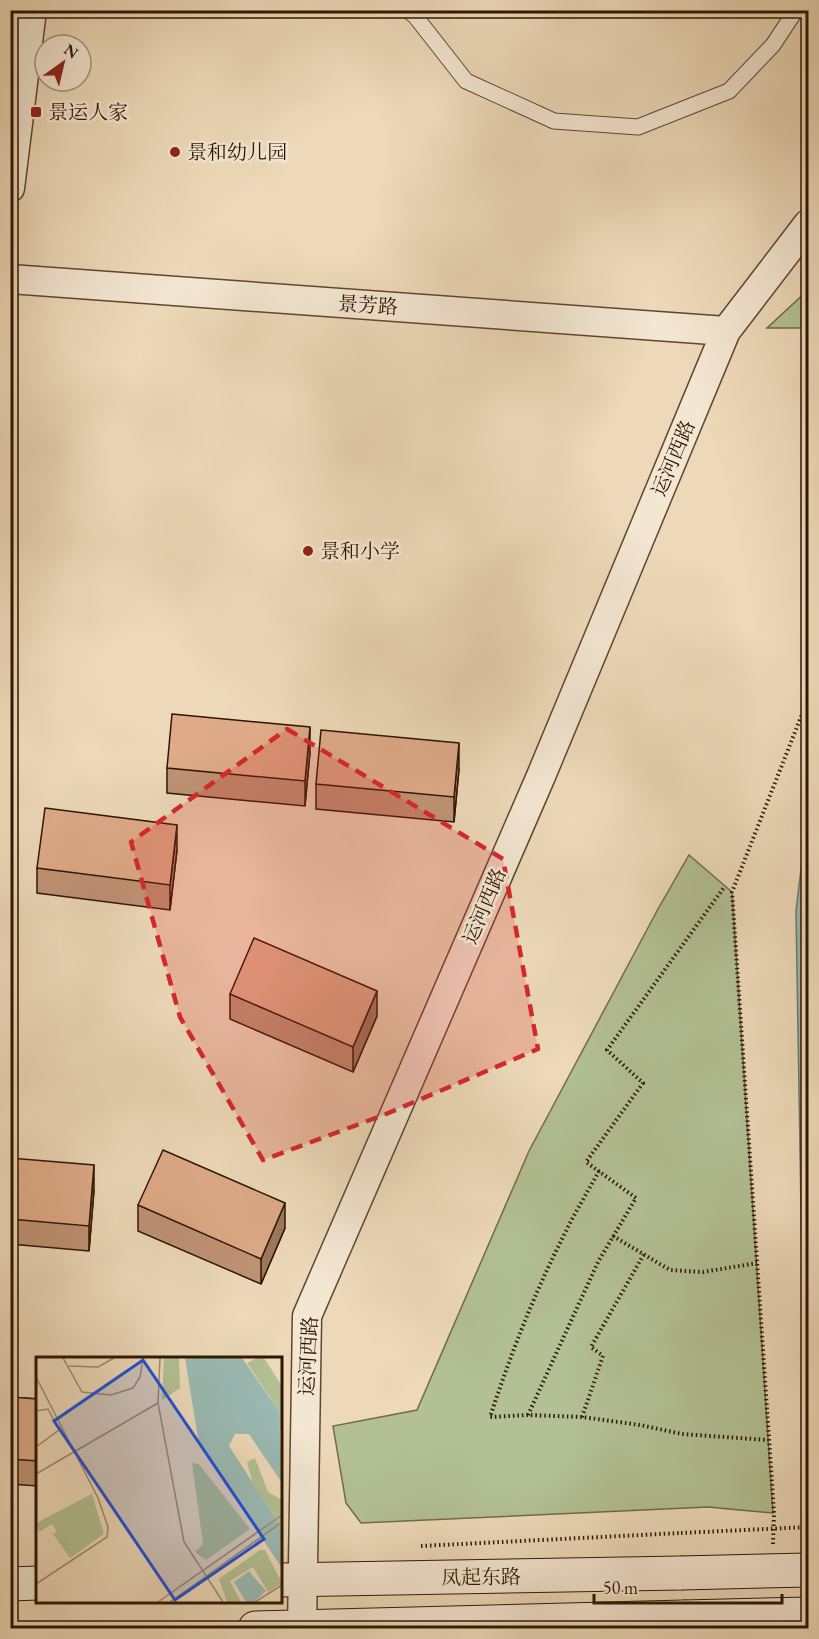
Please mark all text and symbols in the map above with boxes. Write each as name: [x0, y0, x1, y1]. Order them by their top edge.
north arrow: [33, 33, 93, 93]
text: N: [60, 39, 82, 63]
place label: 景运人家: [48, 99, 128, 125]
marker: 景运人家: [29, 105, 43, 119]
place label: 景和幼儿园: [187, 139, 287, 165]
marker: 景和幼儿园: [168, 145, 182, 159]
street label: 景芳路: [337, 290, 399, 320]
street label: 运河西路: [645, 416, 701, 500]
place label: 景和小学: [320, 538, 400, 564]
marker: 景和小学: [301, 544, 315, 558]
street label: 运河西路: [456, 864, 512, 948]
street label: 运河西路: [293, 1315, 323, 1397]
inset map: [36, 1357, 282, 1603]
street label: 凤起东路: [441, 1563, 521, 1591]
scale bar: [594, 1567, 782, 1605]
text: 50 m: [603, 1576, 638, 1599]

